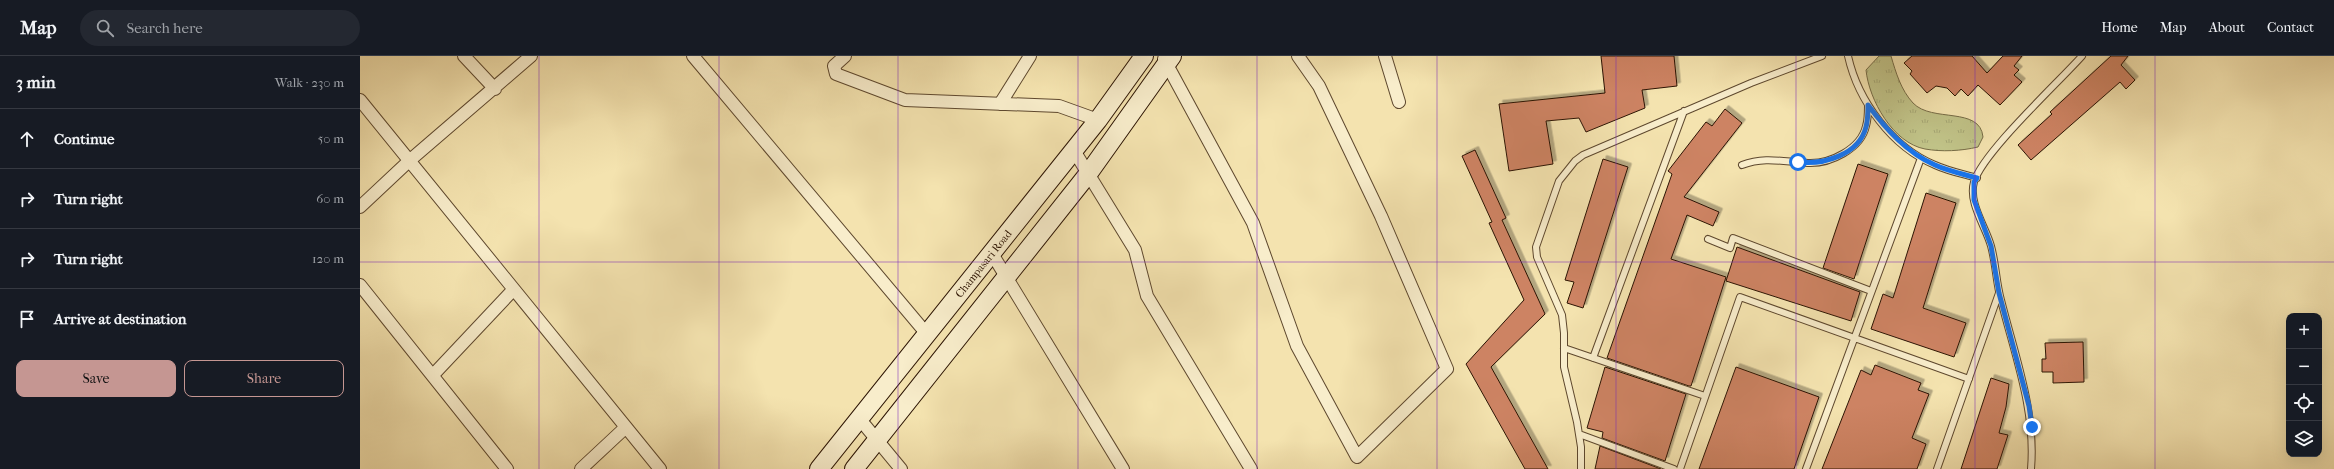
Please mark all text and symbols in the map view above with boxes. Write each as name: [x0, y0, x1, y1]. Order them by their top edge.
search box: [80, 10, 360, 46]
text: Map: [20, 17, 56, 39]
icon: search: [94, 17, 116, 39]
text: Search here: [126, 19, 203, 37]
text: Home: [2101, 19, 2138, 36]
text: Map: [2160, 19, 2187, 36]
text: About: [2209, 19, 2245, 36]
text: Contact: [2267, 19, 2314, 36]
text: 3 min: [16, 72, 56, 92]
text: Walk · 230 m: [275, 75, 344, 90]
icon: ahead: [16, 128, 38, 150]
text: Continue: [54, 130, 114, 148]
text: 50 m: [318, 131, 344, 146]
route start: [1789, 153, 1807, 171]
icon: right: [16, 188, 38, 210]
text: Turn right: [54, 190, 123, 208]
text: 60 m: [316, 191, 344, 206]
street label: Champasari Road: [953, 227, 1015, 300]
icon: right: [16, 248, 38, 270]
text: Turn right: [54, 250, 123, 268]
text: 120 m: [312, 251, 344, 266]
icon: arrive: [16, 308, 38, 330]
text: Arrive at destination: [54, 310, 186, 328]
map controls: [2286, 313, 2322, 457]
button: +: [2286, 313, 2322, 349]
button: −: [2286, 349, 2322, 385]
button: Save: [16, 360, 176, 397]
button: Share: [184, 360, 344, 397]
button: locate: [2286, 385, 2322, 421]
route end: [2023, 418, 2041, 436]
button: layers: [2286, 421, 2322, 457]

